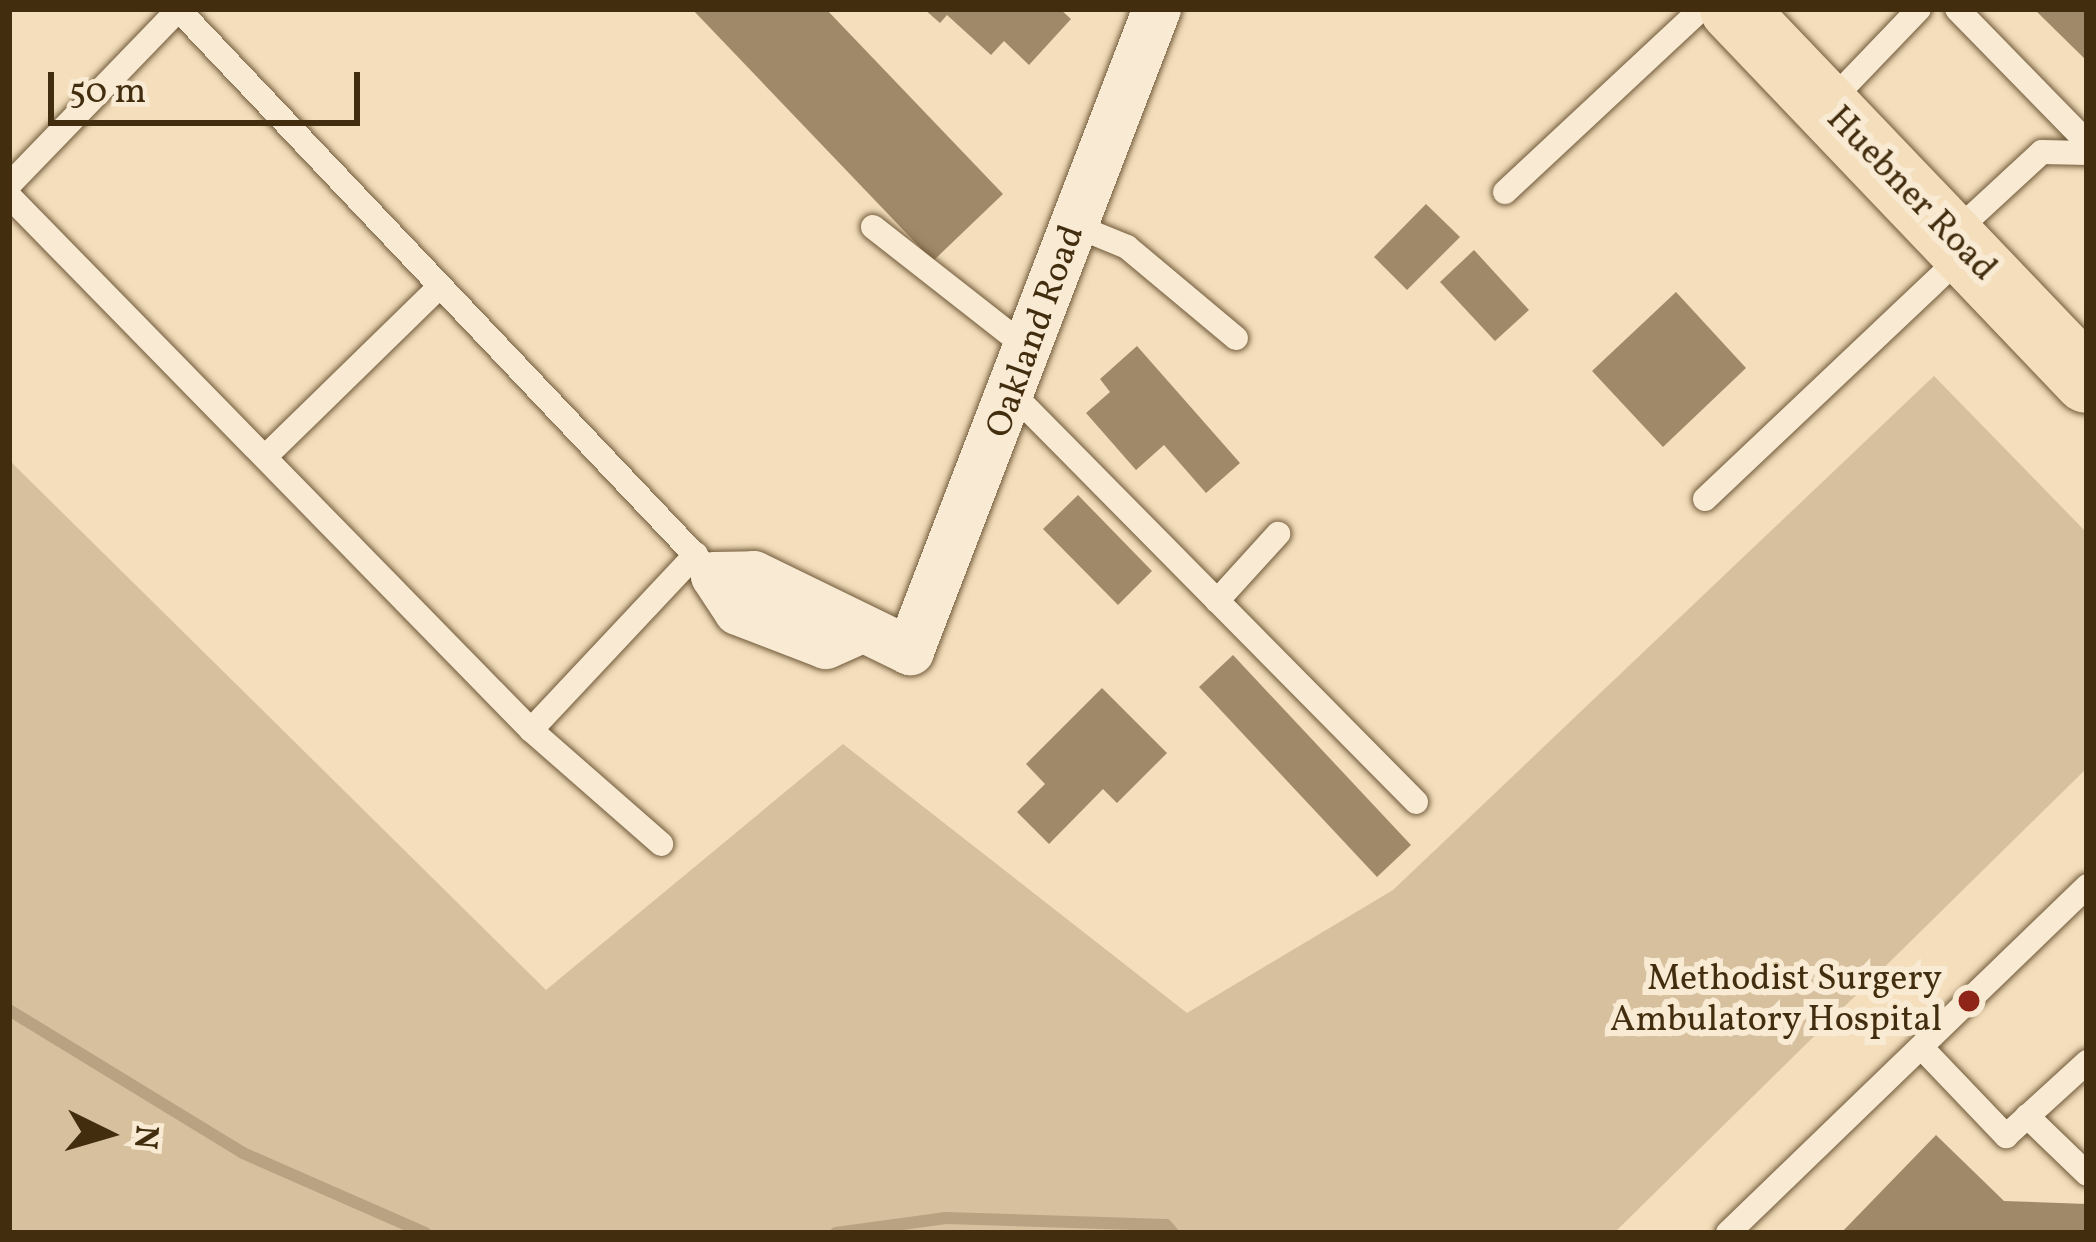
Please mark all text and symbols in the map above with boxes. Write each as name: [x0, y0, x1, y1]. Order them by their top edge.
scale bar: [54, 48, 366, 122]
text: 50 m: [69, 68, 146, 118]
street label: Huebner Road: [1816, 99, 2004, 291]
street label: Oakland Road: [979, 220, 1095, 444]
place label: Methodist Surgery Ambulatory Hospital: [1609, 958, 1942, 1043]
marker: Methodist Surgery Ambulatory Hospital: [1953, 985, 1985, 1017]
north arrow: [48, 1074, 168, 1194]
text: N: [120, 1123, 168, 1151]

